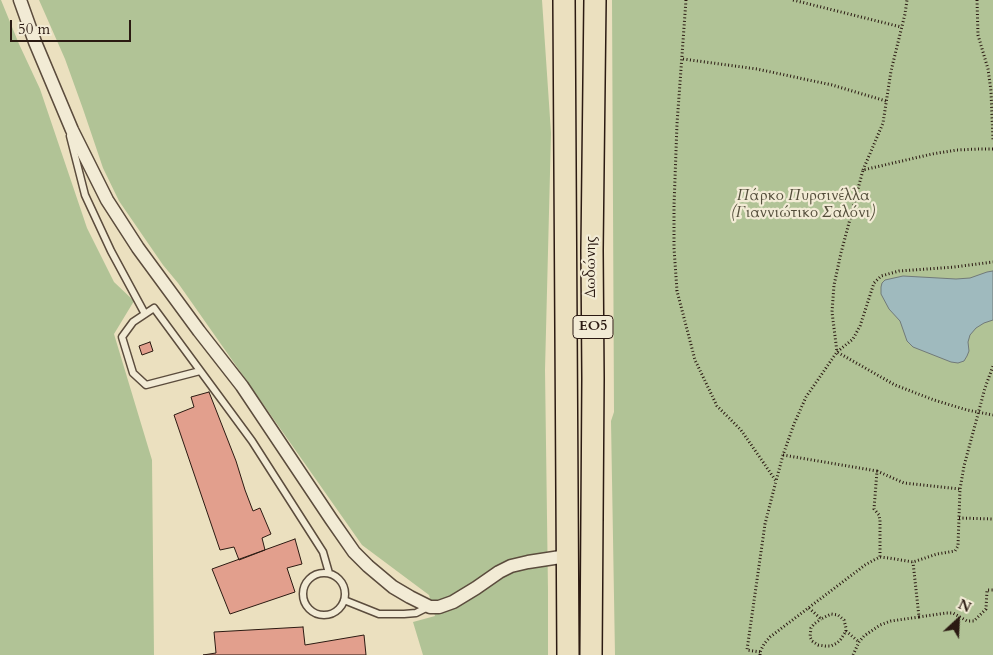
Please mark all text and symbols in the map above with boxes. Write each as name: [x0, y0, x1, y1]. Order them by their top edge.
scale bar: [12, 10, 134, 42]
text: 50 m: [18, 19, 50, 39]
park label: Πάρκο Πυρσινέλλα (Γιαννιώτικο Σαλόνι): [731, 188, 875, 223]
street label: Δωδώνης: [583, 236, 601, 298]
road number: ΕΟ5: [573, 316, 613, 338]
north arrow: [933, 595, 983, 645]
text: N: [955, 595, 974, 617]

